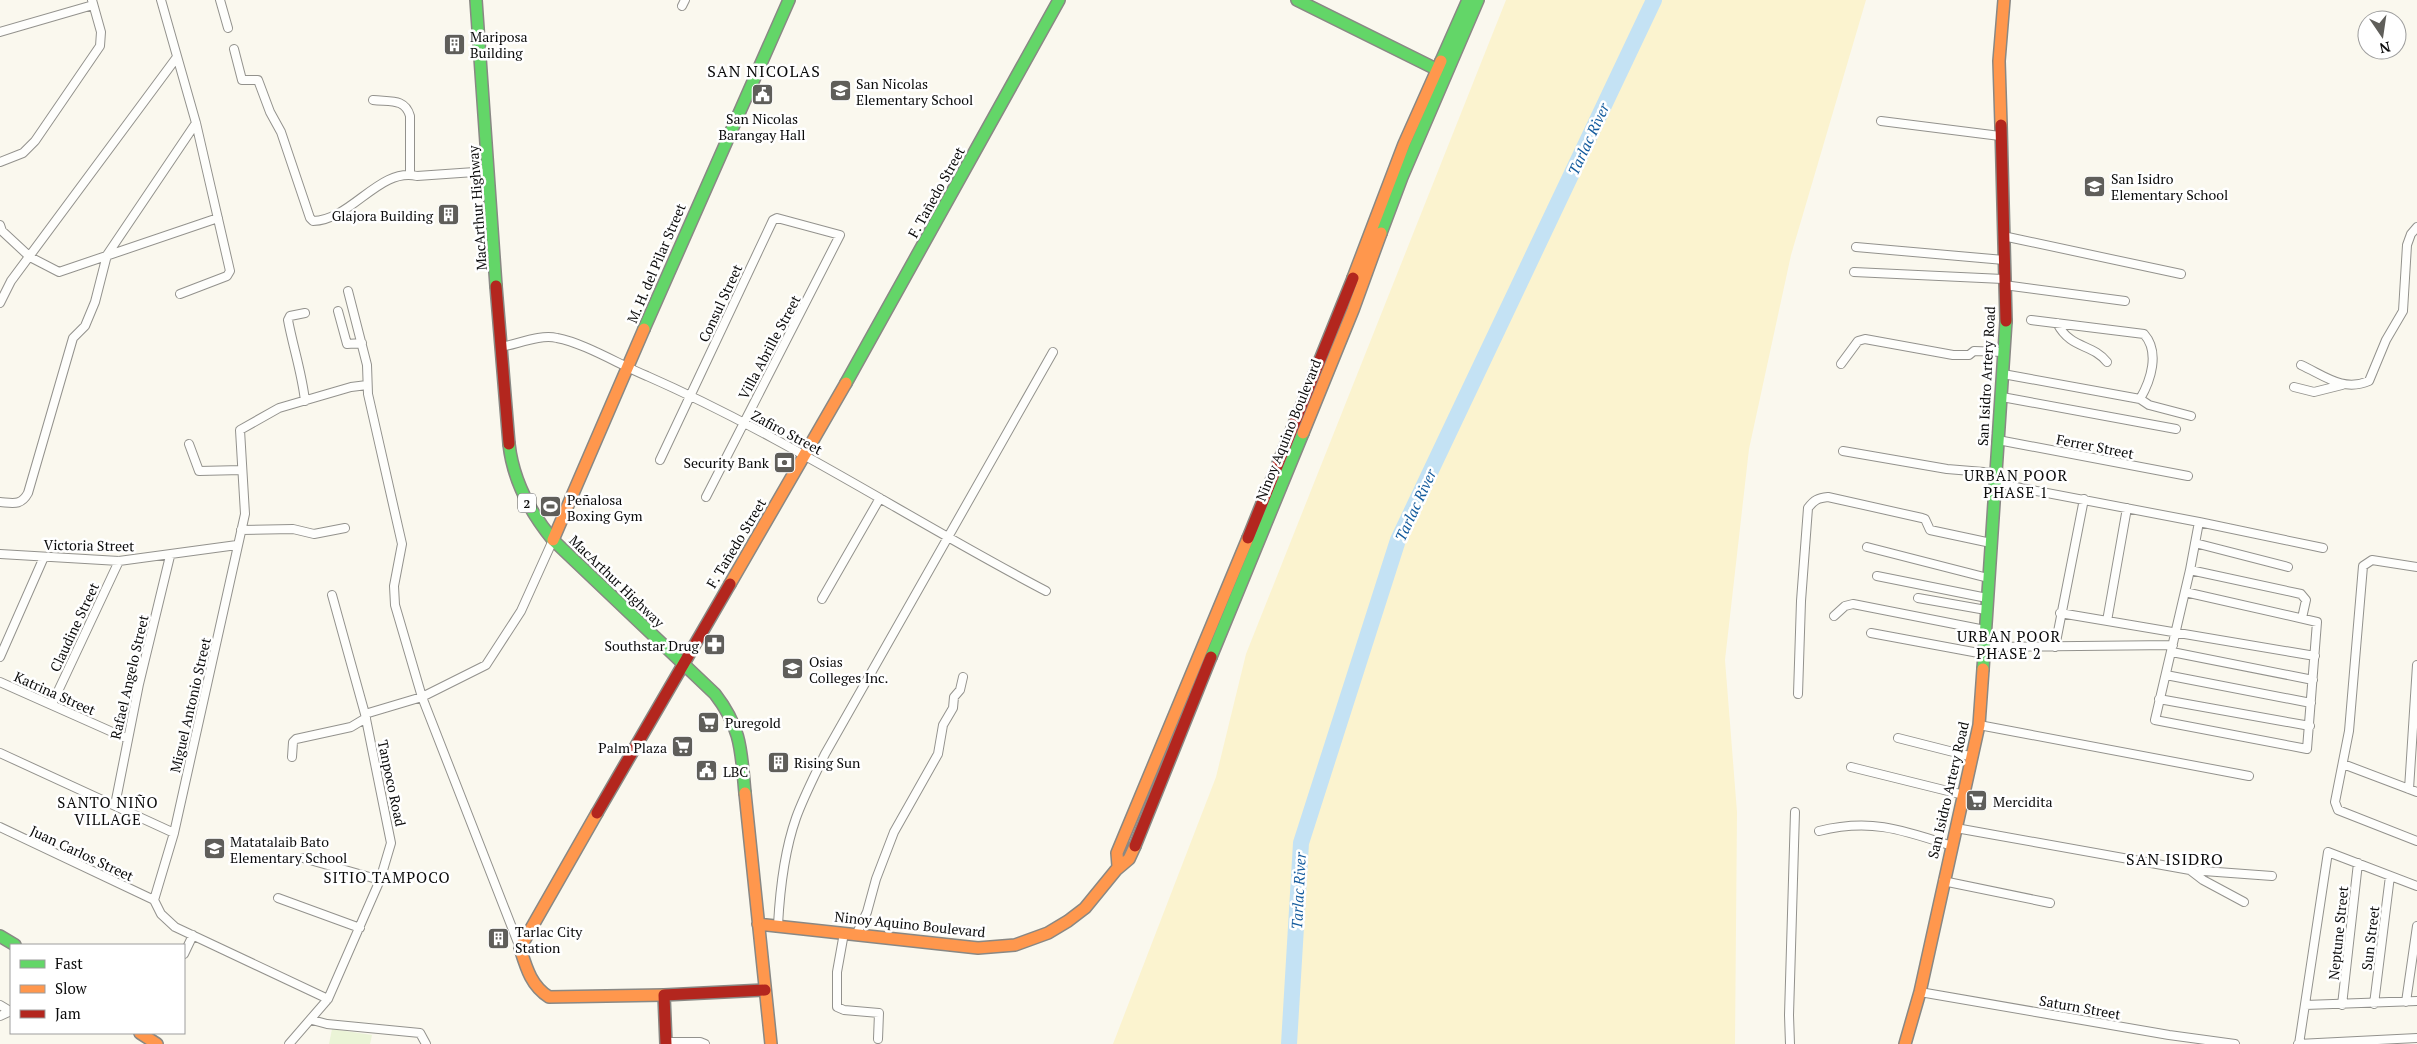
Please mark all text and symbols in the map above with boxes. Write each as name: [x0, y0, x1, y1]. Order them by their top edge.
north arrow: [2357, 10, 2407, 60]
place label: Mariposa Building: [470, 27, 528, 62]
building icon: Mariposa Building: [442, 32, 466, 56]
text: N: [2377, 38, 2392, 59]
district label: SAN NICOLAS: [707, 60, 821, 82]
place label: San Nicolas Elementary School: [856, 74, 973, 109]
school or university icon: San Nicolas Elementary School: [828, 79, 852, 103]
public building icon: San Nicolas Barangay Hall: [750, 83, 774, 107]
water label: Tarlac River: [1563, 99, 1614, 178]
place label: San Nicolas Barangay Hall: [718, 109, 806, 144]
street label: F. Tañedo Street: [903, 142, 969, 241]
street label: MacArthur Highway: [463, 144, 491, 271]
place label: San Isidro Elementary School: [2111, 169, 2228, 204]
school or university icon: San Isidro Elementary School: [2083, 174, 2107, 198]
street label: M. H. del Pilar Street: [622, 200, 690, 326]
building icon: Glajora Building: [437, 203, 461, 227]
place label: Glajora Building: [332, 206, 434, 225]
street label: Consul Street: [694, 260, 747, 345]
street label: Villa Abrille Street: [734, 291, 805, 402]
street label: San Isidro Artery Road: [1973, 305, 1999, 446]
street label: Ninoy Aquino Boulevard: [1251, 356, 1325, 504]
street label: Zafiro Street: [748, 405, 827, 459]
street label: Ferrer Street: [2055, 429, 2136, 463]
bank icon: Security Bank: [773, 450, 797, 474]
place label: Security Bank: [683, 453, 770, 472]
water label: Tarlac River: [1390, 465, 1441, 544]
district label: URBAN POOR PHASE 1: [1964, 465, 2068, 502]
place label: Peñalosa Boxing Gym: [567, 490, 643, 525]
road number: 2: [518, 493, 536, 512]
street label: F. Tañedo Street: [702, 494, 771, 591]
sports icon: Peñalosa Boxing Gym: [539, 495, 563, 519]
street label: MacArthur Highway: [565, 531, 669, 632]
street label: Victoria Street: [44, 535, 135, 555]
street label: Claudine Street: [45, 579, 103, 675]
street label: Rafael Angelo Street: [105, 612, 153, 741]
district label: URBAN POOR PHASE 2: [1957, 626, 2061, 663]
pharmacy icon: Southstar Drug: [703, 633, 727, 657]
street label: Miguel Antonio Street: [165, 635, 215, 774]
place label: Southstar Drug: [605, 636, 700, 655]
place label: Osias Colleges Inc.: [809, 652, 888, 687]
school or university icon: Osias Colleges Inc.: [781, 657, 805, 681]
street label: Katrina Street: [11, 667, 99, 720]
supermarket icon: Puregold: [697, 710, 721, 734]
place label: Puregold: [725, 713, 781, 732]
street label: San Isidro Artery Road: [1923, 719, 1973, 860]
supermarket icon: Palm Plaza: [671, 735, 695, 759]
street label: Tanpoco Road: [374, 738, 410, 828]
place label: Palm Plaza: [598, 738, 667, 757]
building icon: Rising Sun: [766, 750, 790, 774]
place label: Rising Sun: [794, 753, 861, 772]
public building icon: LBC: [695, 759, 719, 783]
place label: LBC: [723, 762, 748, 781]
supermarket icon: Mercidita: [1965, 789, 1989, 813]
district label: SANTO NIÑO VILLAGE: [57, 792, 159, 829]
place label: Mercidita: [1993, 792, 2053, 811]
street label: Juan Carlos Street: [27, 821, 137, 886]
place label: Matatalaib Bato Elementary School: [230, 832, 347, 867]
school or university icon: Matatalaib Bato Elementary School: [202, 837, 226, 861]
district label: SAN ISIDRO: [2126, 848, 2224, 870]
water label: Tarlac River: [1286, 851, 1310, 930]
district label: SITIO TAMPOCO: [323, 867, 451, 887]
street label: Neptune Street: [2324, 884, 2352, 981]
street label: Sun Street: [2357, 904, 2383, 971]
street label: Ninoy Aquino Boulevard: [834, 907, 987, 941]
place label: Tarlac City Station: [515, 922, 583, 957]
building icon: Tarlac City Station: [487, 927, 511, 951]
legend: [10, 944, 185, 1034]
text: Fast: [55, 953, 83, 973]
text: Slow: [55, 978, 88, 998]
street label: Saturn Street: [2038, 991, 2123, 1024]
text: Jam: [55, 1003, 81, 1023]

